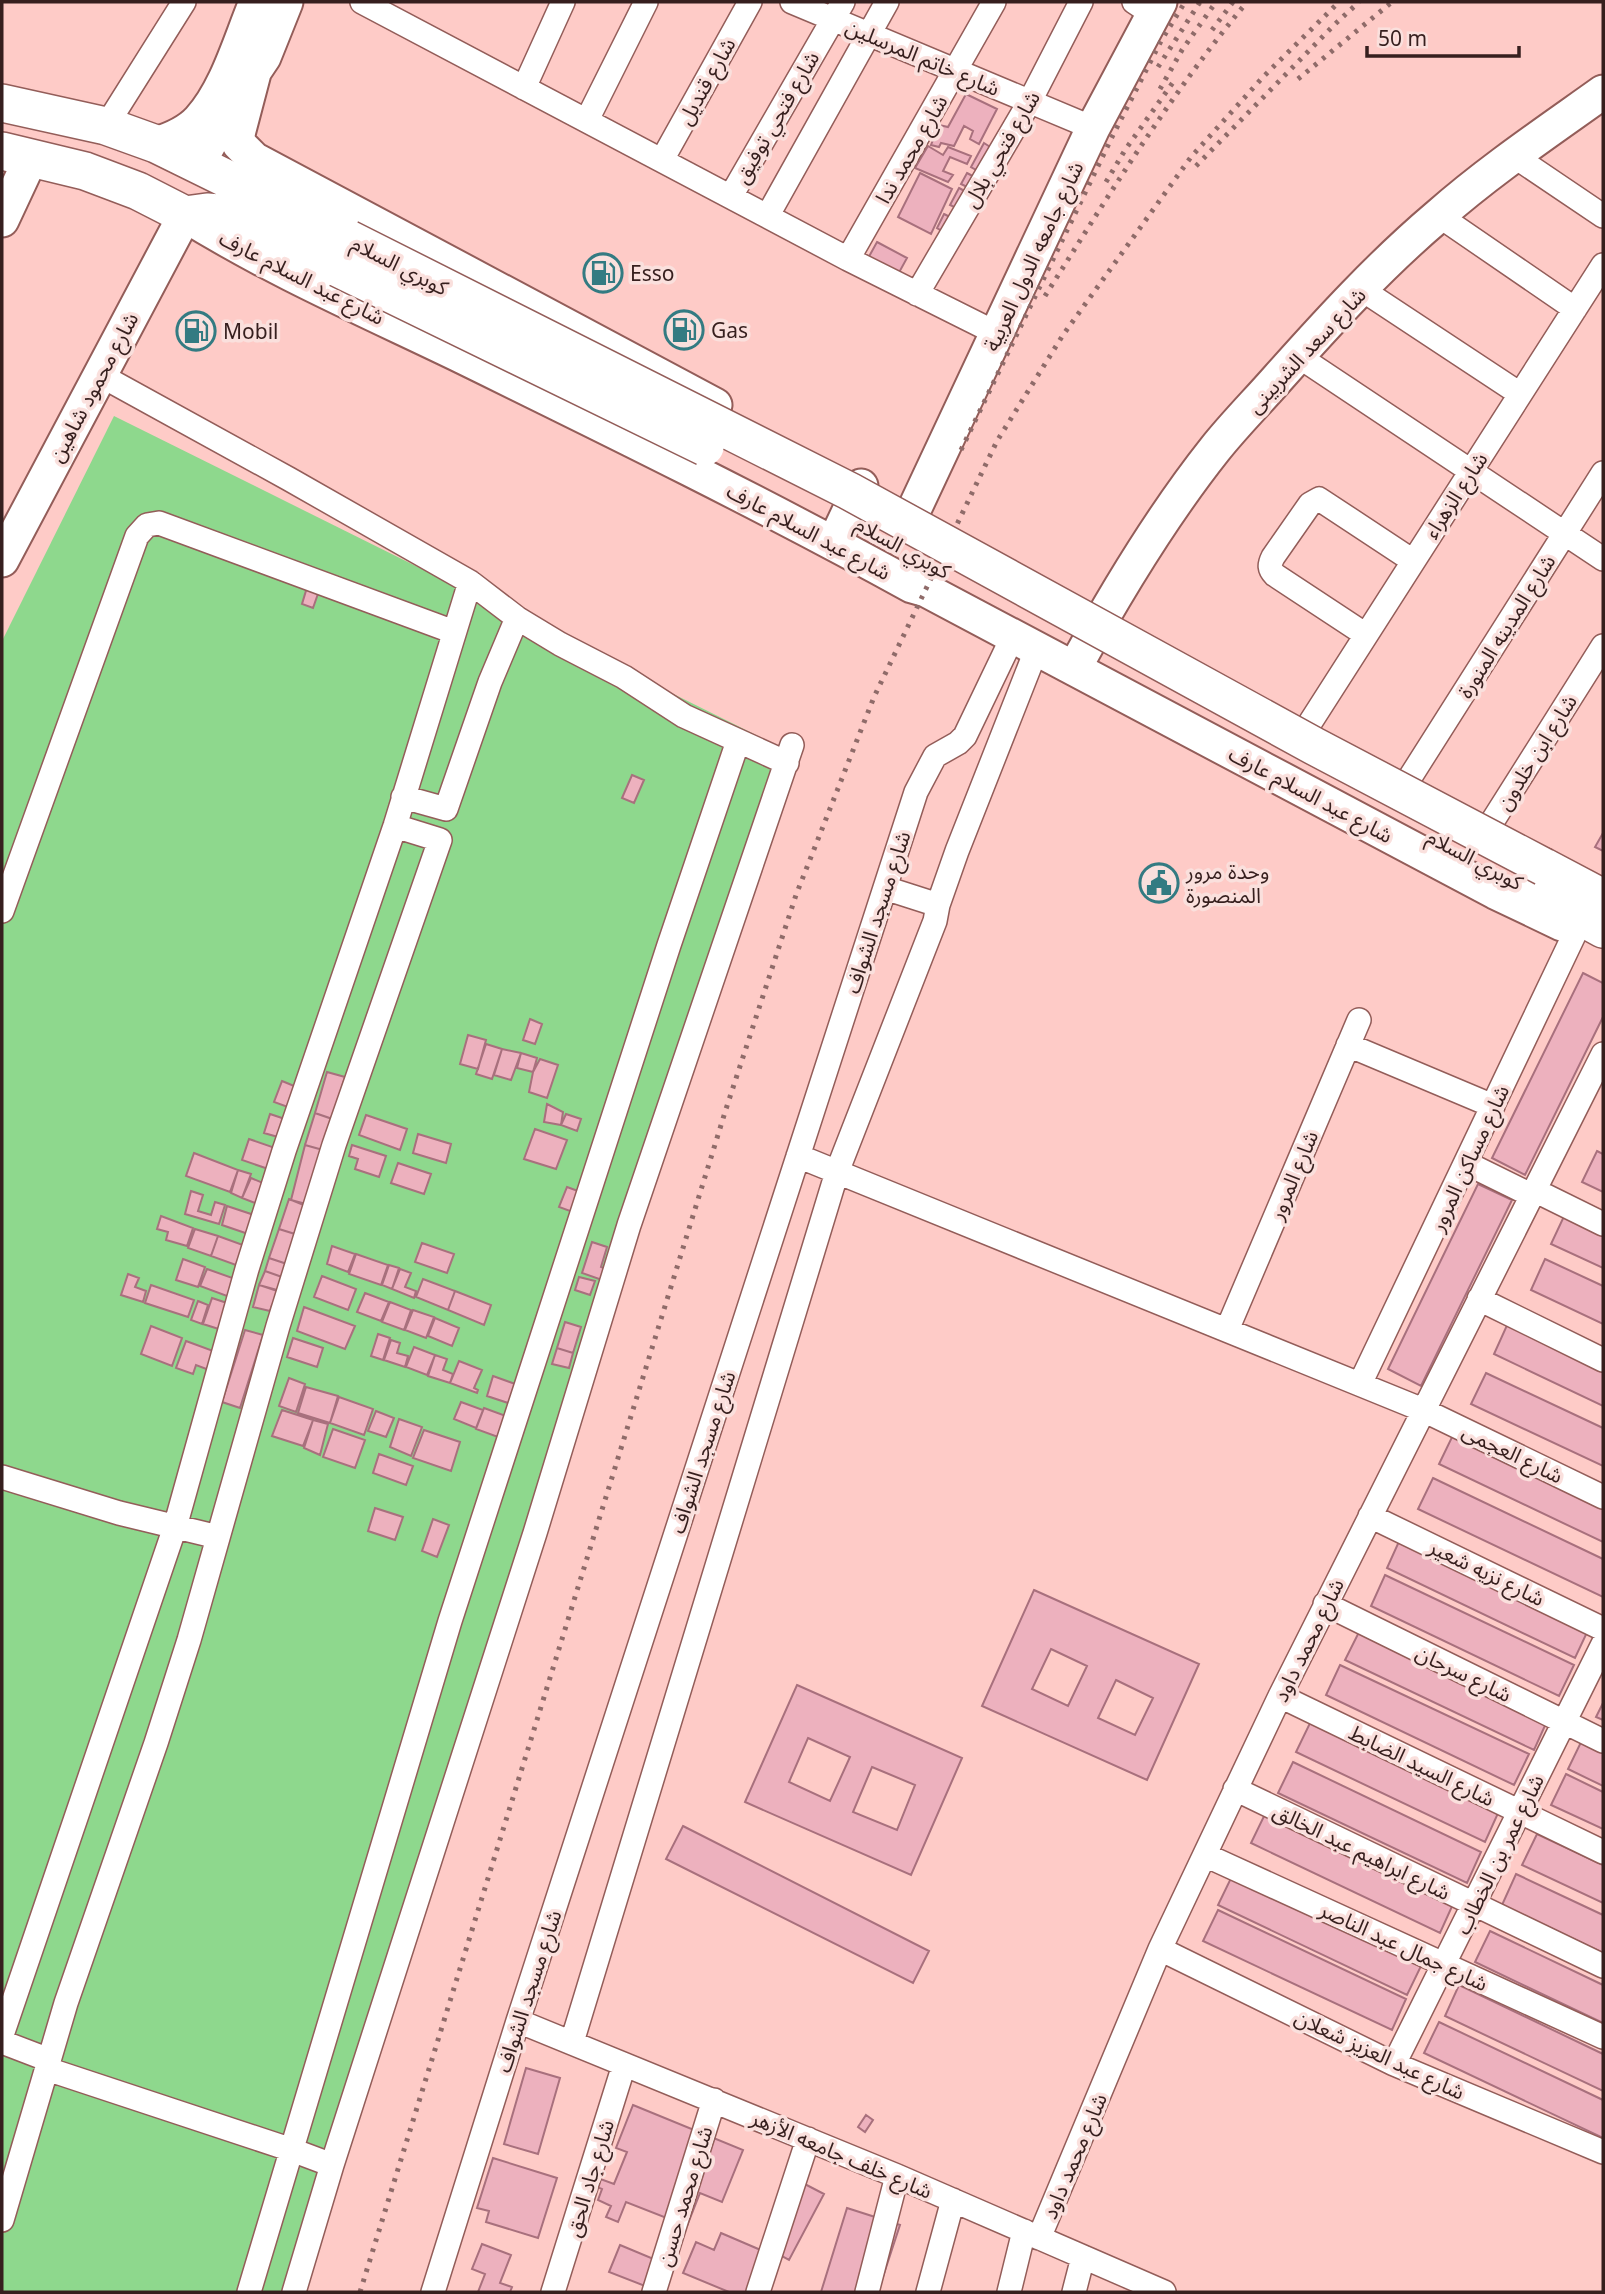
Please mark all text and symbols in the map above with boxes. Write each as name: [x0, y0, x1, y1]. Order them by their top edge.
street label: شارع خاتم المرسلين: [841, 12, 1004, 104]
scale bar: [1367, 14, 1519, 58]
text: 50 m: [1378, 24, 1427, 52]
street label: شارع قنديل: [671, 32, 743, 131]
street label: شارع فتحي توفيق: [727, 46, 828, 190]
street label: شارع فتحي بلال: [956, 85, 1048, 214]
street label: شارع محمد ندا: [869, 89, 955, 210]
street label: شارع جامعه الدول العربية: [977, 157, 1091, 356]
street label: شارع عبد السلام عارف: [213, 223, 389, 333]
street label: كوبري السلام: [346, 229, 453, 304]
fuel station icon: Esso: [582, 252, 624, 294]
place label: Esso: [630, 259, 675, 287]
street label: شارع سعد الشربينى: [1240, 281, 1373, 420]
street label: شارع محمود شاهين: [42, 307, 146, 468]
fuel station icon: Gas: [663, 309, 705, 351]
fuel station icon: Mobil: [175, 310, 217, 352]
place label: Gas: [711, 316, 748, 344]
place label: Mobil: [223, 317, 279, 345]
street label: شارع الزهراء: [1417, 446, 1495, 545]
street label: شارع عبد السلام عارف: [721, 476, 896, 589]
street label: كوبري السلام: [849, 509, 956, 587]
street label: شارع المدينه المنورة: [1451, 549, 1563, 704]
street label: شارع ابن خلدون: [1489, 689, 1584, 816]
street label: شارع عبد السلام عارف: [1223, 739, 1398, 852]
street label: كوبري السلام: [1421, 822, 1528, 899]
street label: شارع مسجد الشواف: [838, 827, 918, 997]
place label: وحدة مرور المنصورة: [1185, 857, 1269, 909]
public building icon: وحدة مرور المنصورة: [1138, 862, 1180, 904]
street label: شارع مساكن المرور: [1422, 1080, 1517, 1238]
street label: شارع المرور: [1261, 1126, 1326, 1226]
street label: شارع مسجد الشواف: [663, 1367, 743, 1537]
street label: شارع العجمى: [1457, 1417, 1568, 1491]
street label: شارع نزيه شعير: [1423, 1532, 1549, 1614]
street label: شارع محمد داود: [1266, 1574, 1352, 1707]
street label: شارع سرحان: [1411, 1638, 1517, 1710]
street label: شارع السيد الضابط: [1344, 1718, 1499, 1814]
street label: شارع عمر بن الخطاب: [1448, 1769, 1552, 1940]
street label: شارع ابراهيم عبد الخالق: [1268, 1796, 1455, 1908]
street label: شارع جمال عبد الناصر: [1314, 1894, 1493, 1999]
street label: شارع مسجد الشواف: [489, 1906, 569, 2076]
street label: شارع عبد العزيز شعلان: [1290, 2002, 1469, 2107]
street label: شارع محمد داود: [1035, 2089, 1115, 2224]
street label: شارع خلف جامعه الأزهر: [745, 2103, 937, 2207]
street label: شارع جاد الحق: [558, 2116, 622, 2241]
street label: شارع محمد حسن: [649, 2123, 721, 2270]

